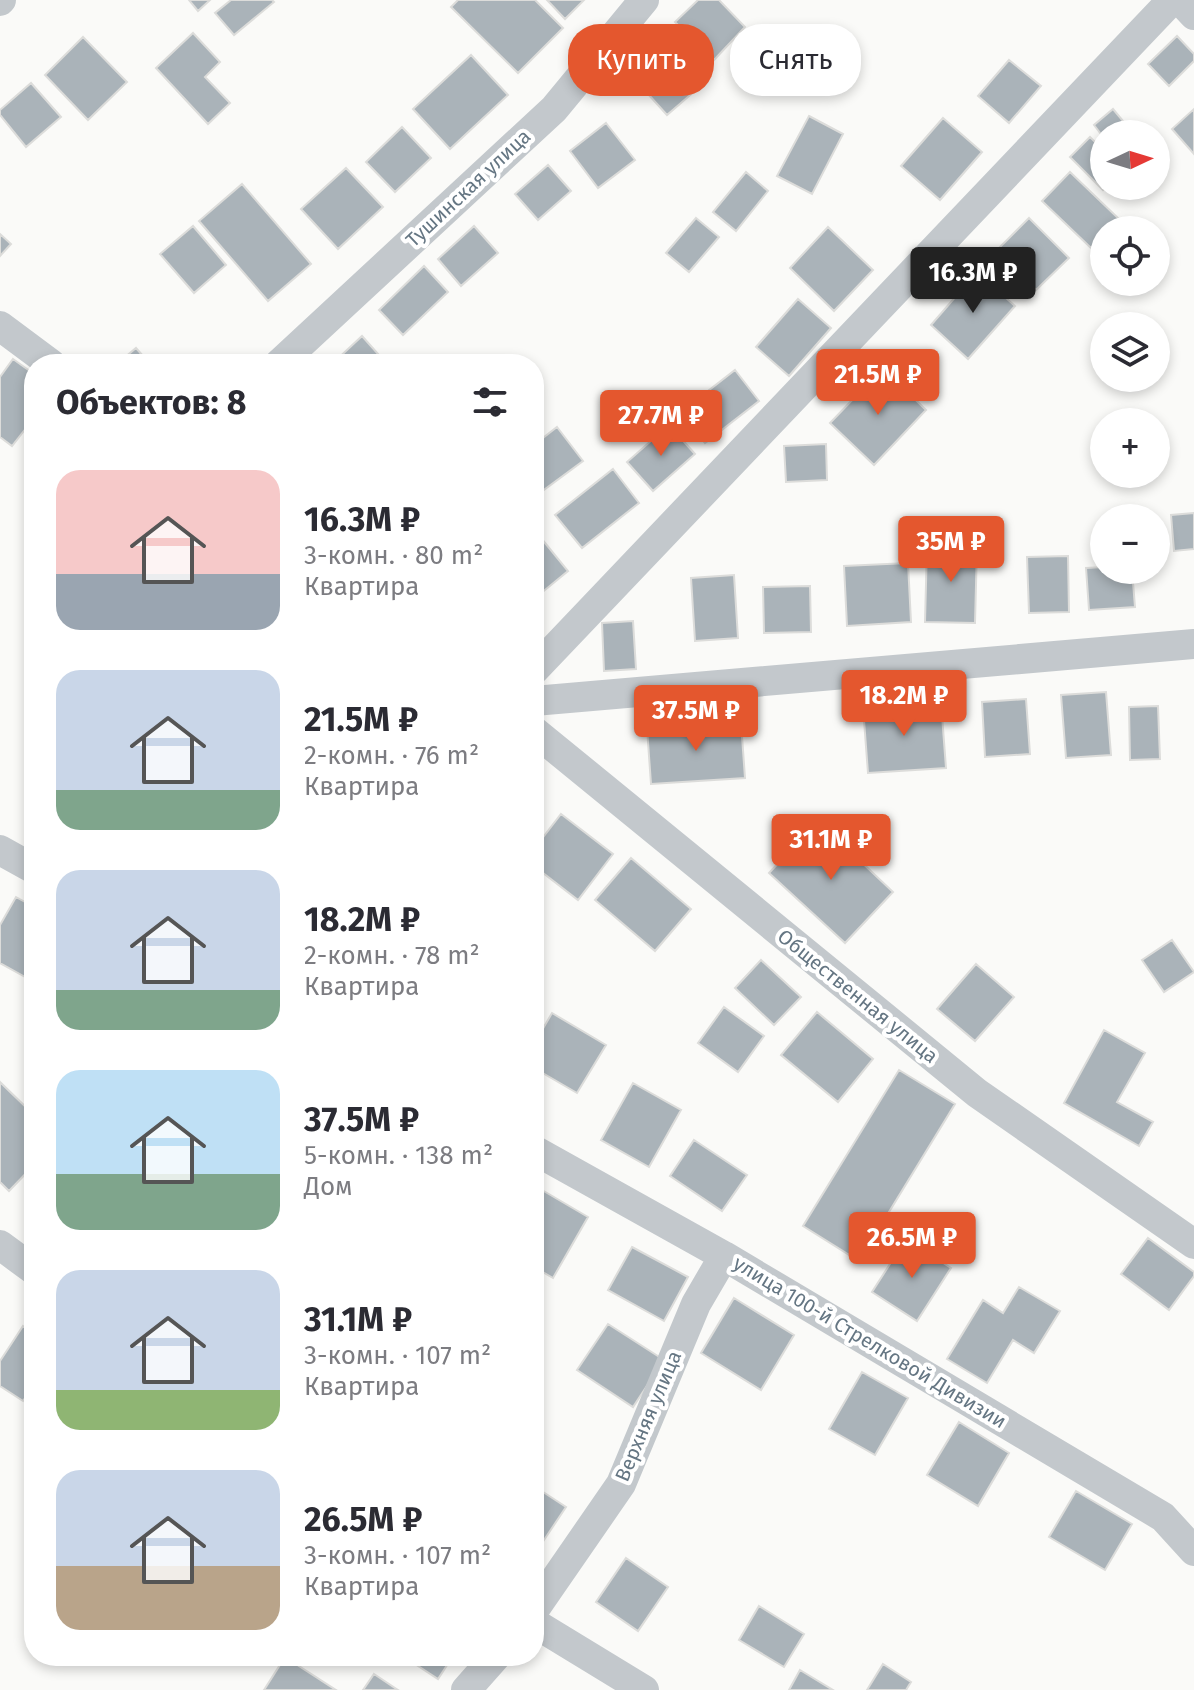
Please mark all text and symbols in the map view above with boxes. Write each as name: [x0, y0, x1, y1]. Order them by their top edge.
chip: Купить: [568, 24, 714, 96]
chip: Снять: [730, 24, 861, 96]
north arrow: [1090, 120, 1170, 200]
map controls: [1090, 120, 1170, 584]
street label: Тушинская улица: [401, 124, 535, 252]
button: locate: [1090, 216, 1170, 296]
pin: 16.3M ₽: [899, 247, 1047, 315]
text: 16.3M ₽: [929, 257, 1017, 288]
button: layers: [1090, 312, 1170, 392]
pin: 21.5M ₽: [804, 349, 952, 417]
text: 21.5M ₽: [834, 359, 922, 390]
icon: filters: [468, 380, 512, 424]
text: Объектов: 8: [56, 382, 246, 423]
pin: 27.7M ₽: [587, 390, 735, 458]
text: 27.7M ₽: [618, 400, 704, 431]
button: +: [1090, 408, 1170, 488]
text: 16.3M ₽: [304, 499, 420, 540]
icon: home: [120, 502, 216, 598]
button: −: [1090, 504, 1170, 584]
pin: 35M ₽: [895, 516, 1007, 584]
text: 35M ₽: [916, 526, 986, 557]
text: 3-комн. · 80 m²: [304, 540, 483, 571]
text: Квартира: [304, 571, 419, 602]
pin: 18.2M ₽: [830, 670, 978, 738]
text: 18.2M ₽: [860, 680, 948, 711]
pin: 37.5M ₽: [622, 685, 770, 753]
text: 37.5M ₽: [652, 695, 740, 726]
text: 21.5M ₽: [304, 699, 418, 740]
icon: home: [120, 702, 216, 798]
text: 2-комн. · 76 m²: [304, 740, 479, 771]
text: Квартира: [304, 771, 419, 802]
pin: 31.1M ₽: [757, 814, 905, 882]
text: 31.1M ₽: [790, 824, 872, 855]
text: 18.2M ₽: [304, 899, 420, 940]
icon: home: [120, 902, 216, 998]
street label: Общественная улица: [773, 924, 943, 1068]
text: 2-комн. · 78 m²: [304, 940, 480, 971]
text: Квартира: [304, 971, 419, 1002]
text: 37.5M ₽: [304, 1099, 419, 1140]
icon: home: [120, 1102, 216, 1198]
text: 5-комн. · 138 m²: [304, 1140, 493, 1171]
text: Дом: [304, 1171, 353, 1202]
pin: 26.5M ₽: [838, 1212, 986, 1280]
text: 26.5M ₽: [867, 1222, 957, 1253]
street label: улица 100-й Стрелковой Дивизии: [729, 1251, 1011, 1433]
text: 31.1M ₽: [304, 1299, 412, 1340]
icon: home: [120, 1302, 216, 1398]
text: 3-комн. · 107 m²: [304, 1340, 491, 1371]
street label: Верхняя улица: [610, 1347, 686, 1485]
text: Квартира: [304, 1371, 419, 1402]
text: 26.5M ₽: [304, 1499, 423, 1540]
icon: home: [120, 1502, 216, 1598]
text: 3-комн. · 107 m²: [304, 1540, 491, 1571]
text: Квартира: [304, 1571, 419, 1602]

